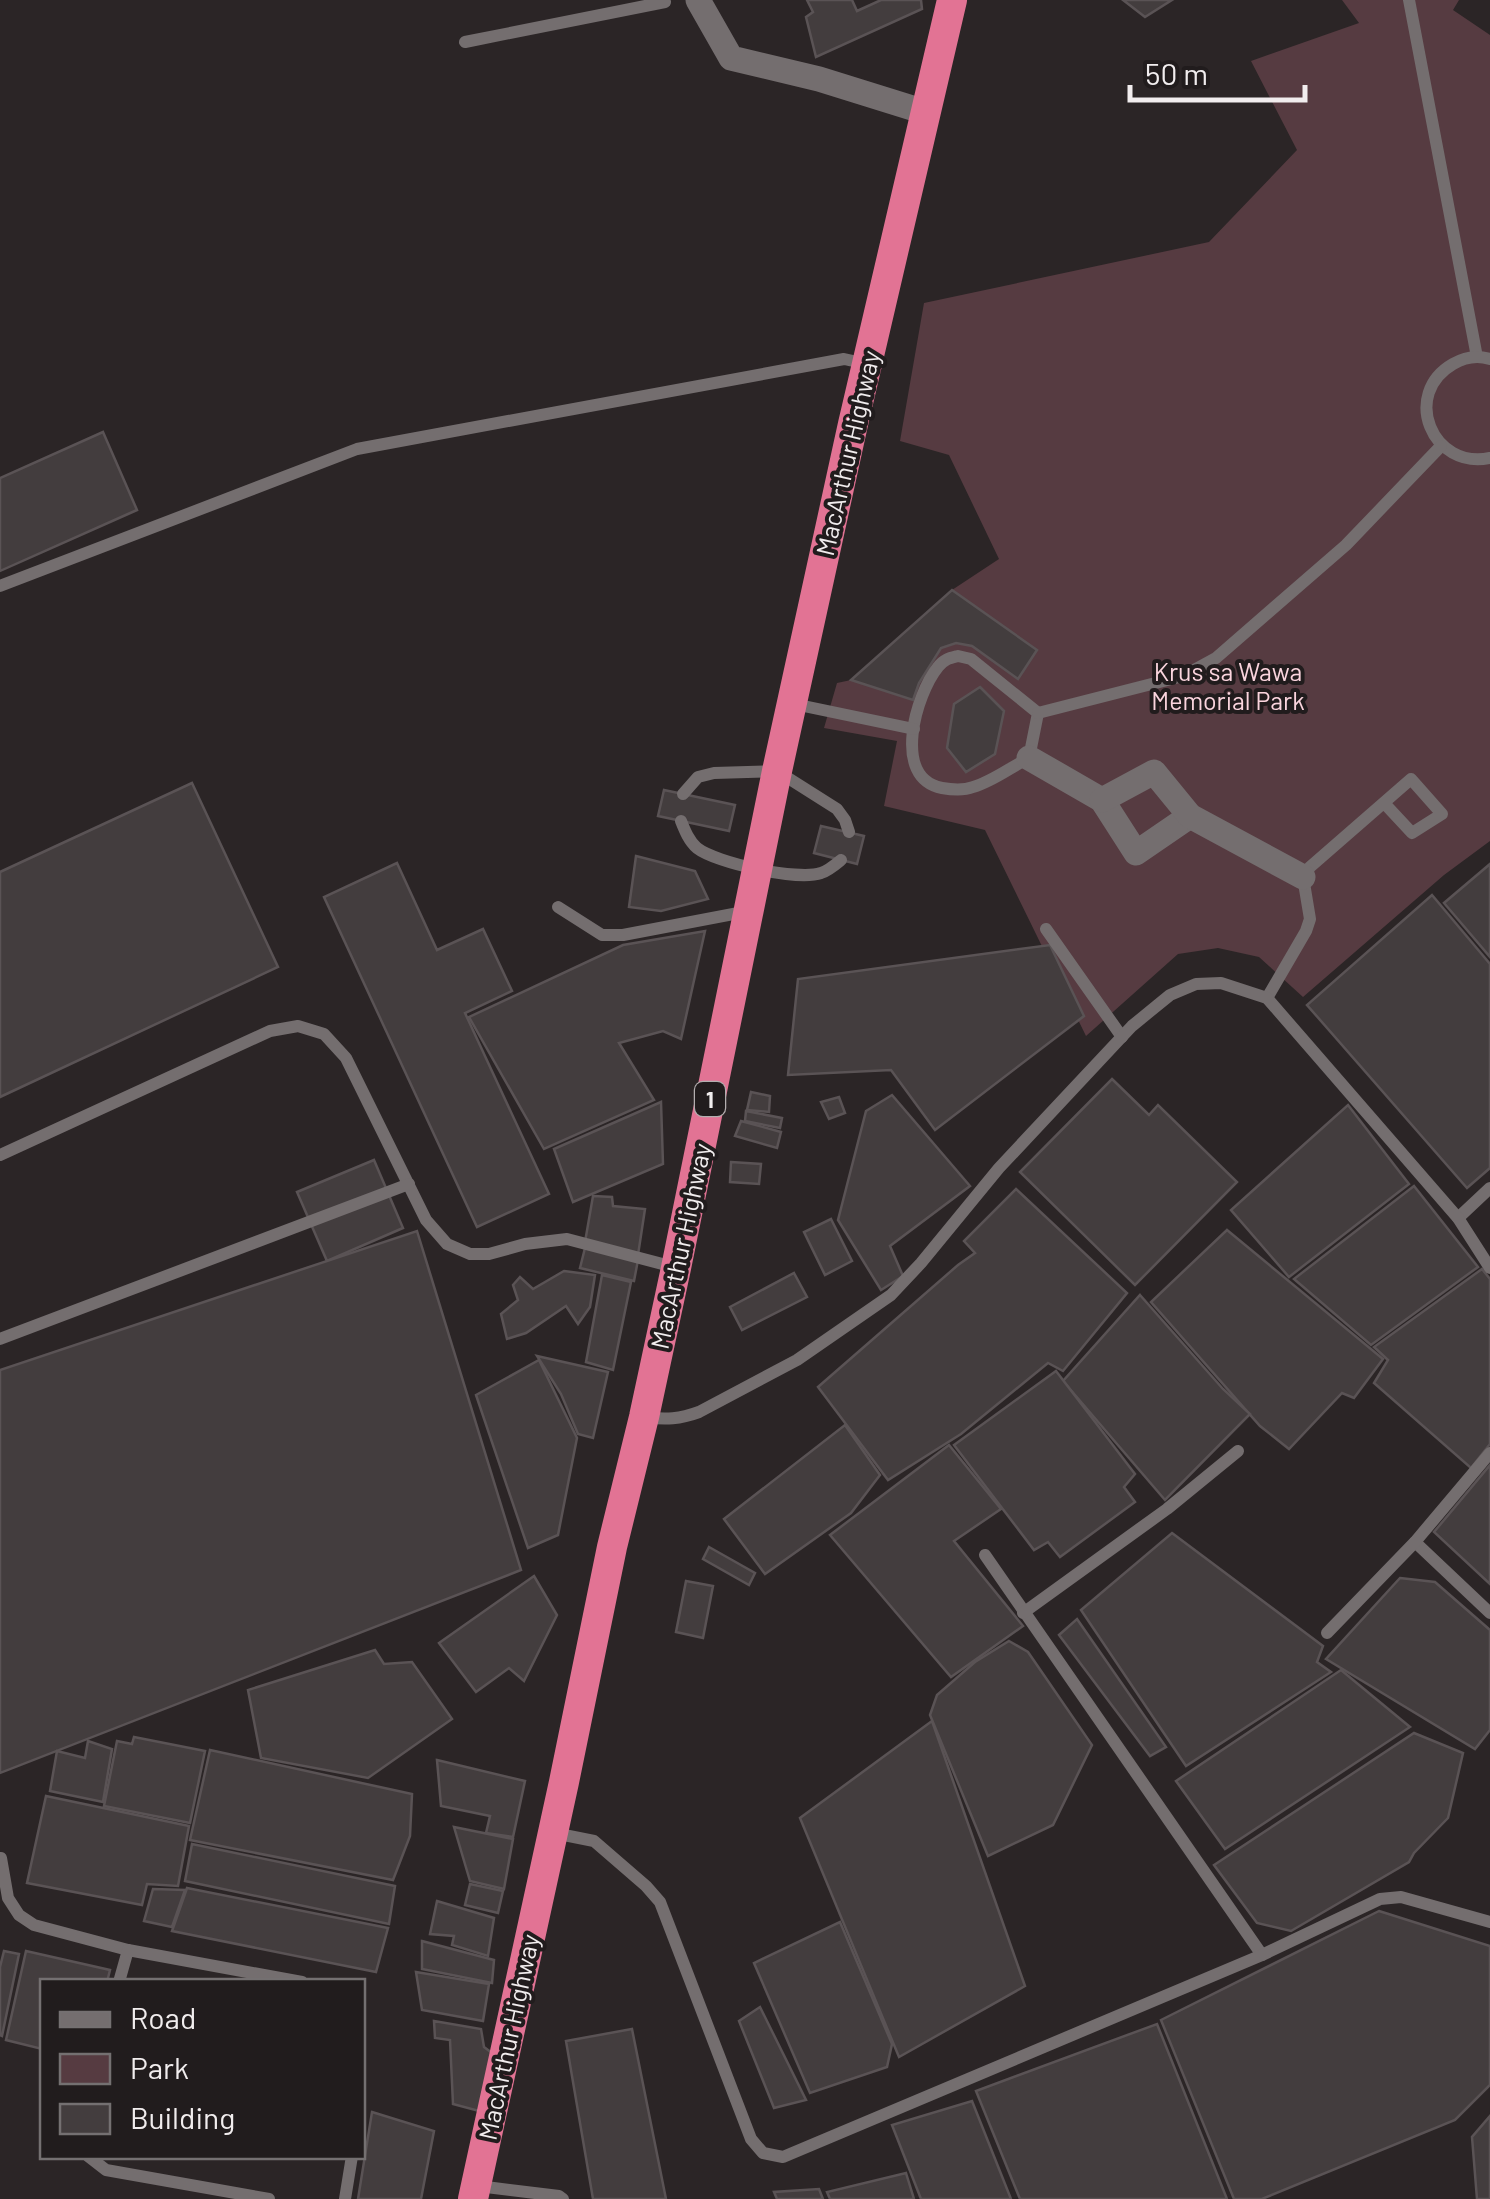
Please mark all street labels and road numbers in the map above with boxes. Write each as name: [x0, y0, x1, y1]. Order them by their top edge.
street label: MacArthur Highway: [809, 348, 885, 558]
road number: 1: [695, 1082, 725, 1116]
street label: MacArthur Highway: [644, 1140, 716, 1352]
street label: MacArthur Highway: [472, 1931, 544, 2143]

